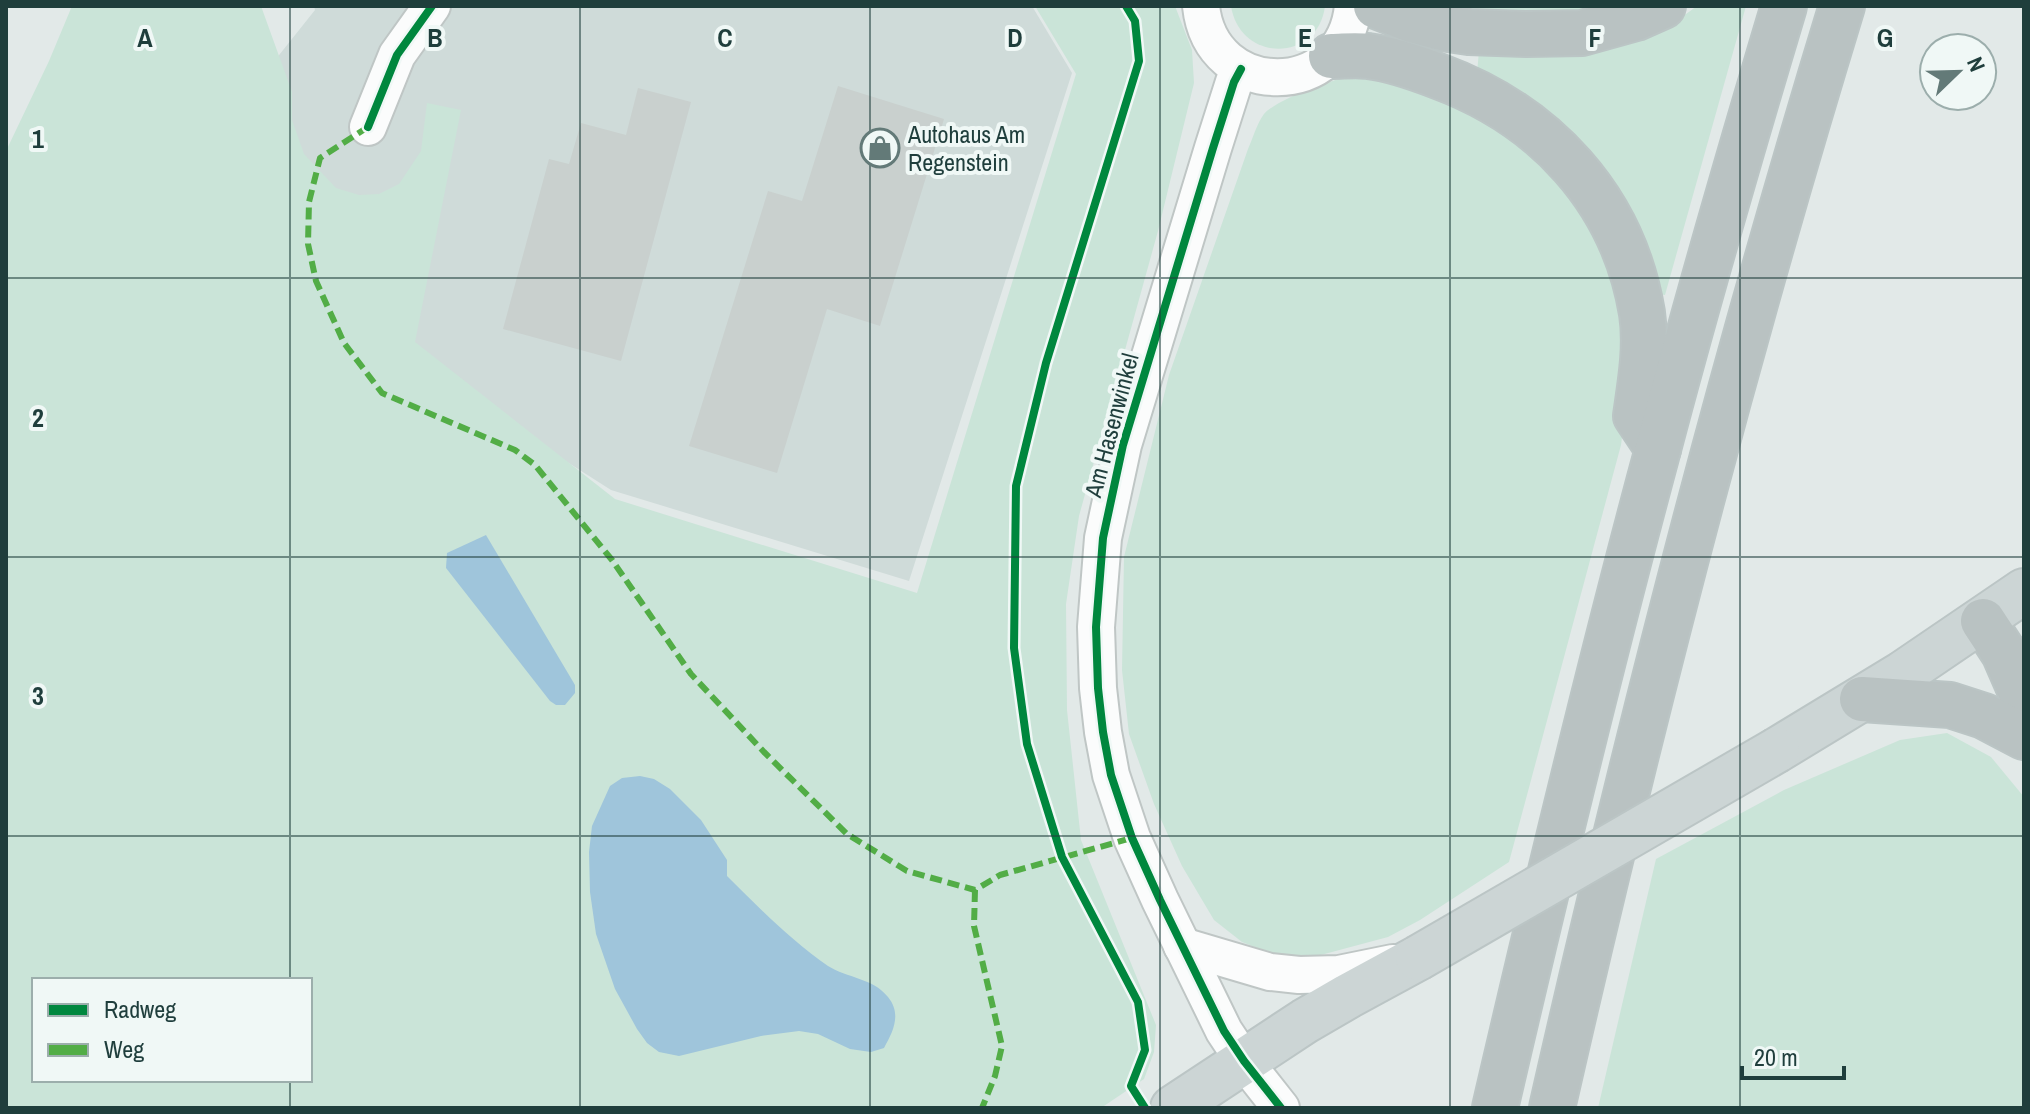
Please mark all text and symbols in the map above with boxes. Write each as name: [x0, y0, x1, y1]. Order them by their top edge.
text: A: [137, 20, 153, 55]
text: B: [427, 20, 443, 55]
text: C: [717, 20, 733, 55]
text: D: [1007, 20, 1023, 55]
text: E: [1298, 20, 1312, 55]
text: F: [1588, 20, 1602, 55]
text: G: [1877, 20, 1893, 55]
north arrow: [1918, 32, 1998, 112]
text: N: [1960, 52, 1993, 76]
place label: Autohaus Am Regenstein: [907, 118, 1025, 178]
text: 1: [32, 121, 44, 156]
shop icon: Autohaus Am Regenstein: [859, 127, 901, 169]
street label: Am Hasenwinkel: [1076, 350, 1146, 501]
text: 2: [32, 400, 44, 435]
text: 3: [32, 678, 44, 713]
legend: [32, 978, 312, 1082]
text: Radweg: [104, 993, 176, 1025]
scale bar: [1742, 1030, 1844, 1080]
text: Weg: [104, 1033, 144, 1065]
text: 20 m: [1754, 1041, 1798, 1073]

